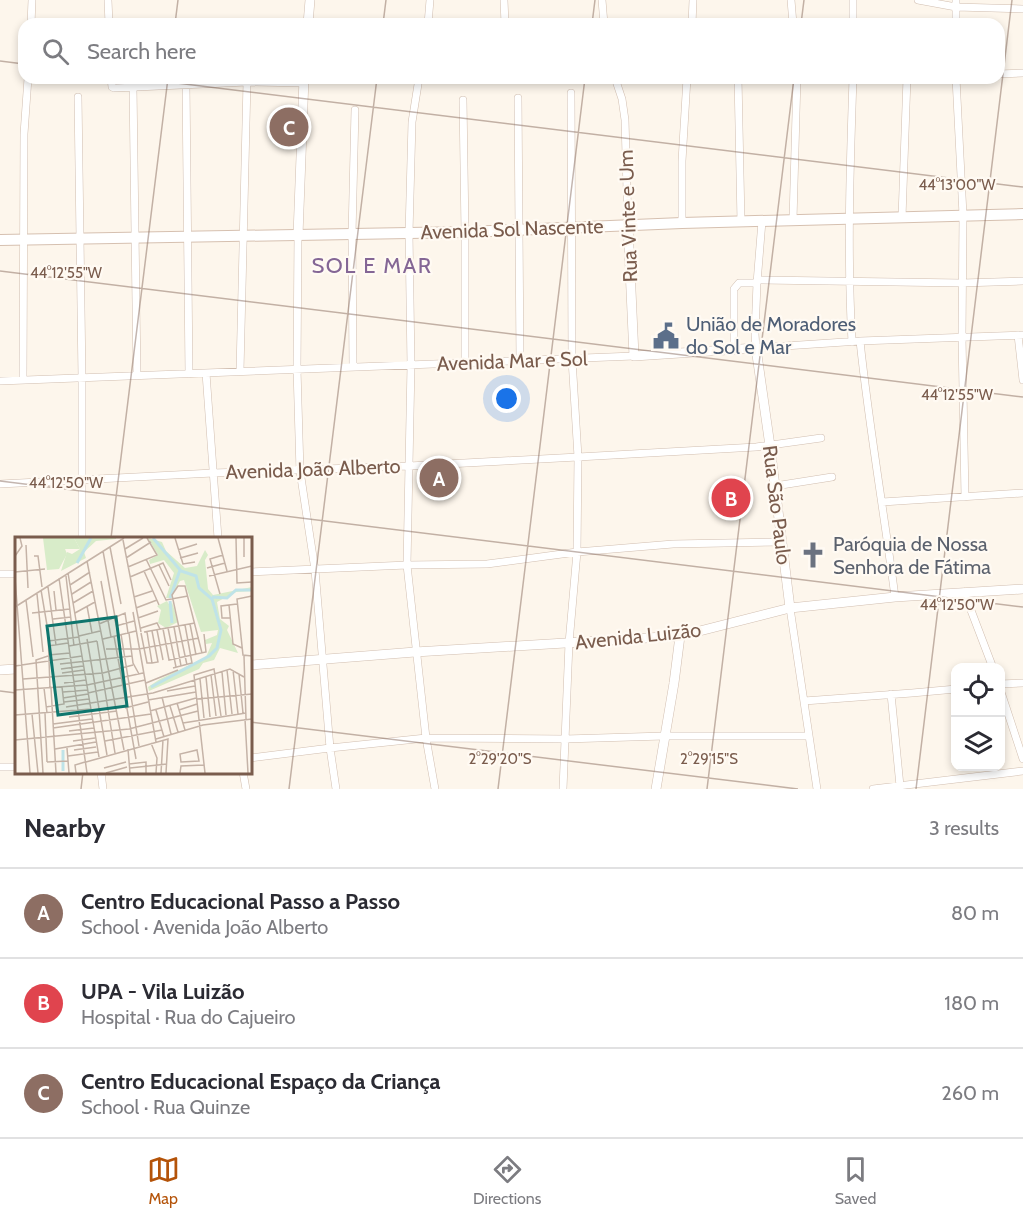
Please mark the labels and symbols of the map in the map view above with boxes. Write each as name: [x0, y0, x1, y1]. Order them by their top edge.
pin: C: [270, 104, 308, 150]
street label: Rua Vinte e Um: [614, 149, 642, 283]
text: 44°13'00"W: [918, 176, 996, 194]
street label: Avenida Sol Nascente: [420, 214, 604, 244]
district label: SOL E MAR: [311, 252, 433, 279]
text: 44°12'55"W: [30, 264, 103, 282]
place label: União de Moradores do Sol e Mar: [686, 312, 856, 359]
public building icon: União de Moradores do Sol e Mar: [651, 321, 681, 351]
street label: Avenida Mar e Sol: [436, 346, 588, 376]
your location: [492, 384, 521, 413]
text: 44°12'55"W: [921, 386, 994, 404]
street label: Rua São Paulo: [758, 444, 796, 566]
street label: Avenida João Alberto: [225, 454, 401, 484]
pin: A: [420, 456, 458, 500]
text: 44°12'50"W: [29, 474, 104, 492]
pin: B: [712, 476, 750, 520]
place label: Paróquia de Nossa Senhora de Fátima: [833, 532, 991, 579]
inset map: [15, 537, 252, 774]
church icon: Paróquia de Nossa Senhora de Fátima: [798, 540, 828, 570]
text: 44°12'50"W: [920, 596, 995, 614]
street label: Avenida Luizão: [574, 617, 702, 655]
text: 2°29'20"S: [468, 750, 532, 768]
text: 2°29'15"S: [680, 750, 738, 768]

